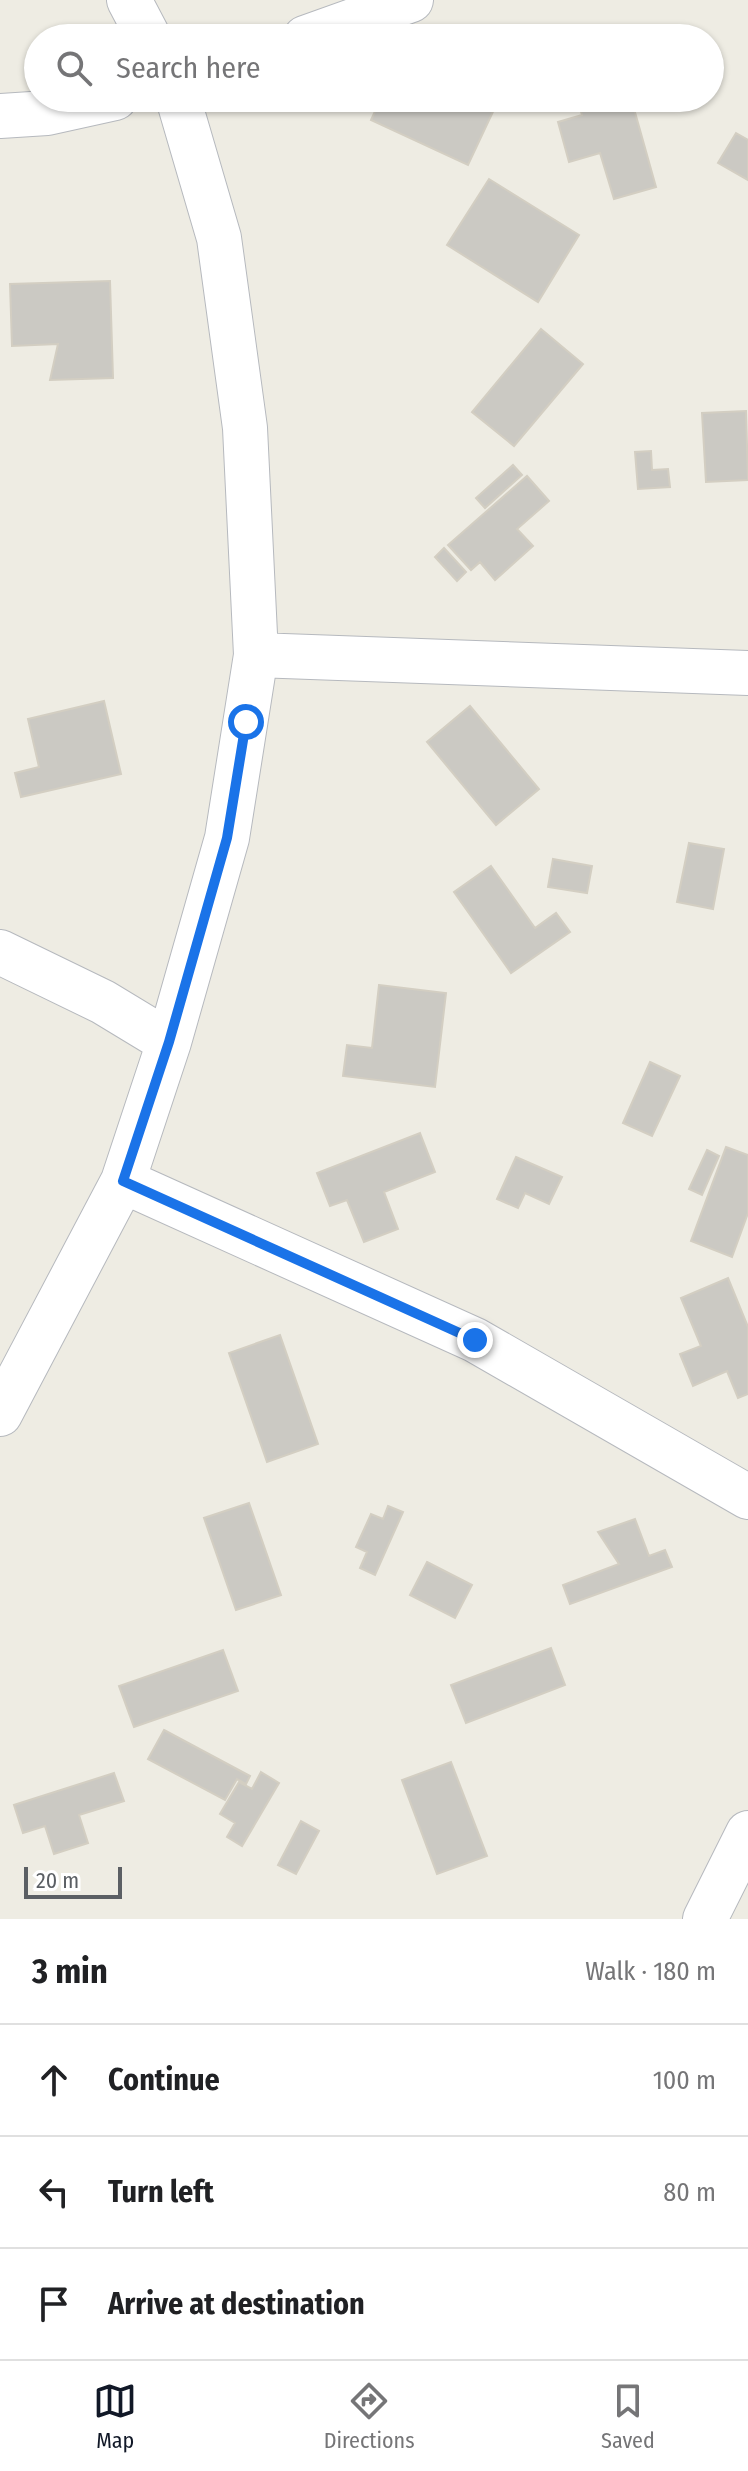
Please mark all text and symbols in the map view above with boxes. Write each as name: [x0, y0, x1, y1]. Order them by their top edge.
search box: [24, 24, 724, 112]
icon: search: [52, 46, 96, 90]
text: Search here: [116, 50, 261, 86]
route start: [228, 704, 264, 740]
route end: [457, 1322, 493, 1358]
scale bar: [24, 1863, 122, 1899]
text: 20 m: [36, 1867, 79, 1894]
text: 3 min: [32, 1951, 108, 1992]
text: Walk · 180 m: [585, 1956, 716, 1987]
icon: ahead: [32, 2058, 76, 2102]
text: Continue: [108, 2062, 220, 2098]
text: 100 m: [653, 2065, 716, 2096]
icon: left: [32, 2170, 76, 2214]
text: Turn left: [108, 2174, 214, 2210]
text: 80 m: [663, 2177, 716, 2208]
icon: arrive: [32, 2282, 76, 2326]
text: Arrive at destination: [108, 2286, 365, 2322]
tab: Map: [93, 2379, 137, 2454]
tab: Directions: [324, 2379, 415, 2454]
tab: Saved: [601, 2379, 655, 2454]

